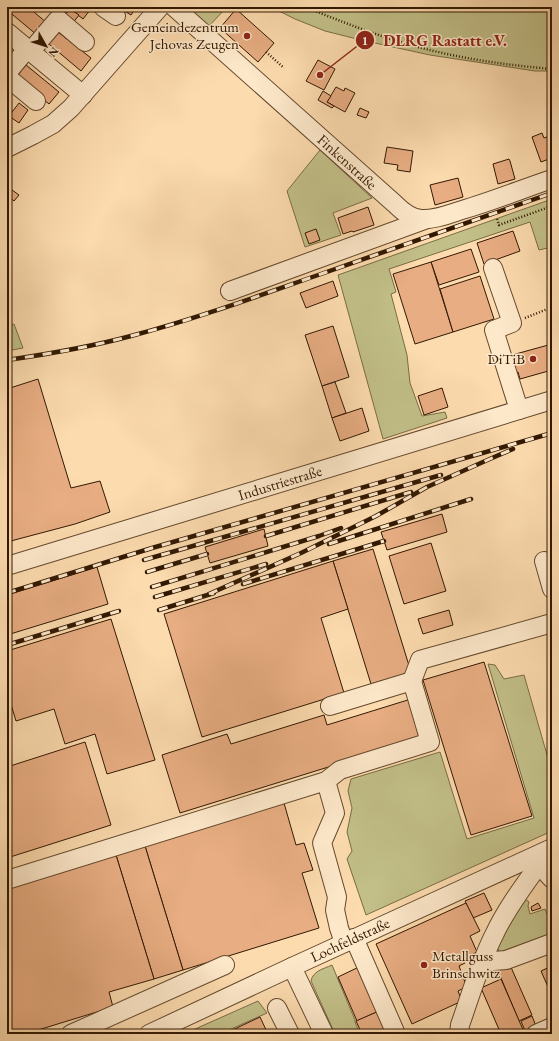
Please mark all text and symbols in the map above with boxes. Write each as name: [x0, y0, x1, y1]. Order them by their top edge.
place label: Gemeindezentrum Jehovas Zeugen: [131, 17, 239, 53]
north arrow: [26, 26, 66, 66]
callout: DLRG Rastatt e.V.: [355, 26, 515, 54]
text: DLRG Rastatt e.V.: [383, 30, 507, 51]
marker: Gemeindezentrum Jehovas Zeugen: [242, 31, 252, 41]
text: 1: [362, 33, 368, 49]
text: N: [45, 44, 62, 60]
street label: Finkenstraße: [313, 130, 381, 194]
place label: DiTiB: [487, 349, 525, 368]
marker: DiTiB: [528, 354, 538, 364]
street label: Industriestraße: [236, 461, 324, 504]
street label: Lochfeldstraße: [307, 913, 393, 966]
place label: Metallguss Brinschwitz: [432, 946, 500, 982]
marker: Metallguss Brinschwitz: [419, 960, 429, 970]

